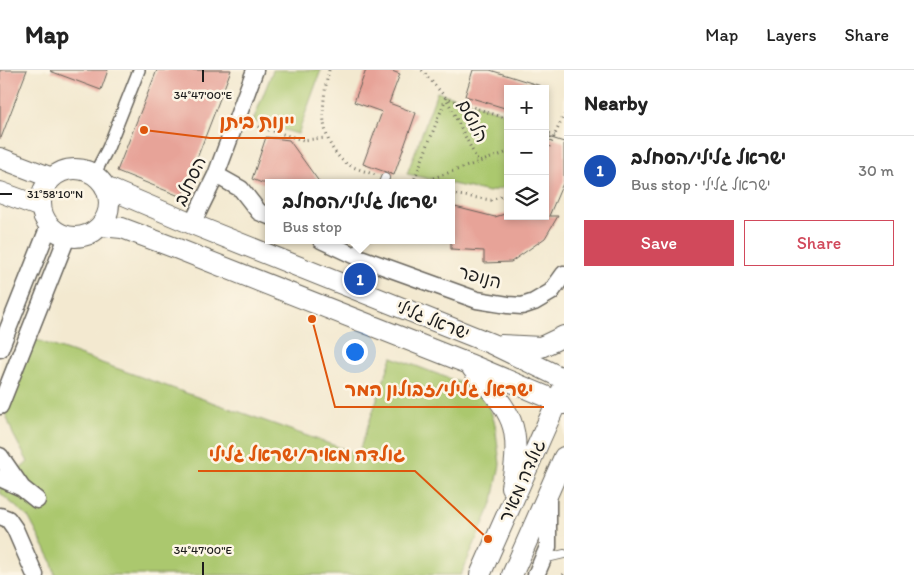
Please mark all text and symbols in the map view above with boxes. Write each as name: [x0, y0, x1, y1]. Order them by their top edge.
text: Map: [25, 20, 69, 49]
text: Map: [705, 24, 738, 46]
text: Layers: [766, 24, 816, 46]
text: Share: [844, 24, 889, 46]
map controls: [504, 85, 549, 220]
button: +: [504, 85, 549, 130]
text: 34°47'00"E: [174, 88, 233, 102]
text: Nearby: [584, 90, 648, 115]
street label: הלוטם: [453, 96, 493, 146]
callout: יינות ביתן: [210, 104, 305, 138]
text: יינות ביתן: [219, 110, 295, 133]
button: −: [504, 130, 549, 175]
text: ישראל גלילי/הסחלב: [631, 146, 786, 169]
street label: הסחלב: [169, 153, 211, 209]
text: 1: [596, 161, 604, 180]
text: 30 m: [858, 161, 894, 180]
button: layers: [504, 175, 549, 220]
text: Bus stop · ישראל גלילי: [631, 175, 771, 194]
popup: [265, 179, 455, 244]
text: 31°58'10"N: [27, 187, 83, 201]
text: ישראל גלילי/הסחלב: [282, 190, 438, 213]
text: Bus stop: [282, 217, 342, 236]
button: Save: [584, 220, 734, 266]
button: Share: [744, 220, 894, 266]
pin: 1: [344, 260, 376, 298]
street label: הנופר: [456, 261, 504, 293]
street label: ישראל גלילי: [393, 295, 473, 345]
your location: [342, 339, 368, 365]
callout: ישראל גלילי/זבולון המר: [335, 373, 544, 407]
text: ישראל גלילי/זבולון המר: [345, 378, 533, 401]
street label: גולדה מאיר: [494, 436, 550, 526]
callout: גולדה מאיר/ישראל גלילי: [198, 437, 415, 471]
text: גולדה מאיר/ישראל גלילי: [209, 443, 405, 466]
text: 34°47'00"E: [174, 543, 233, 557]

